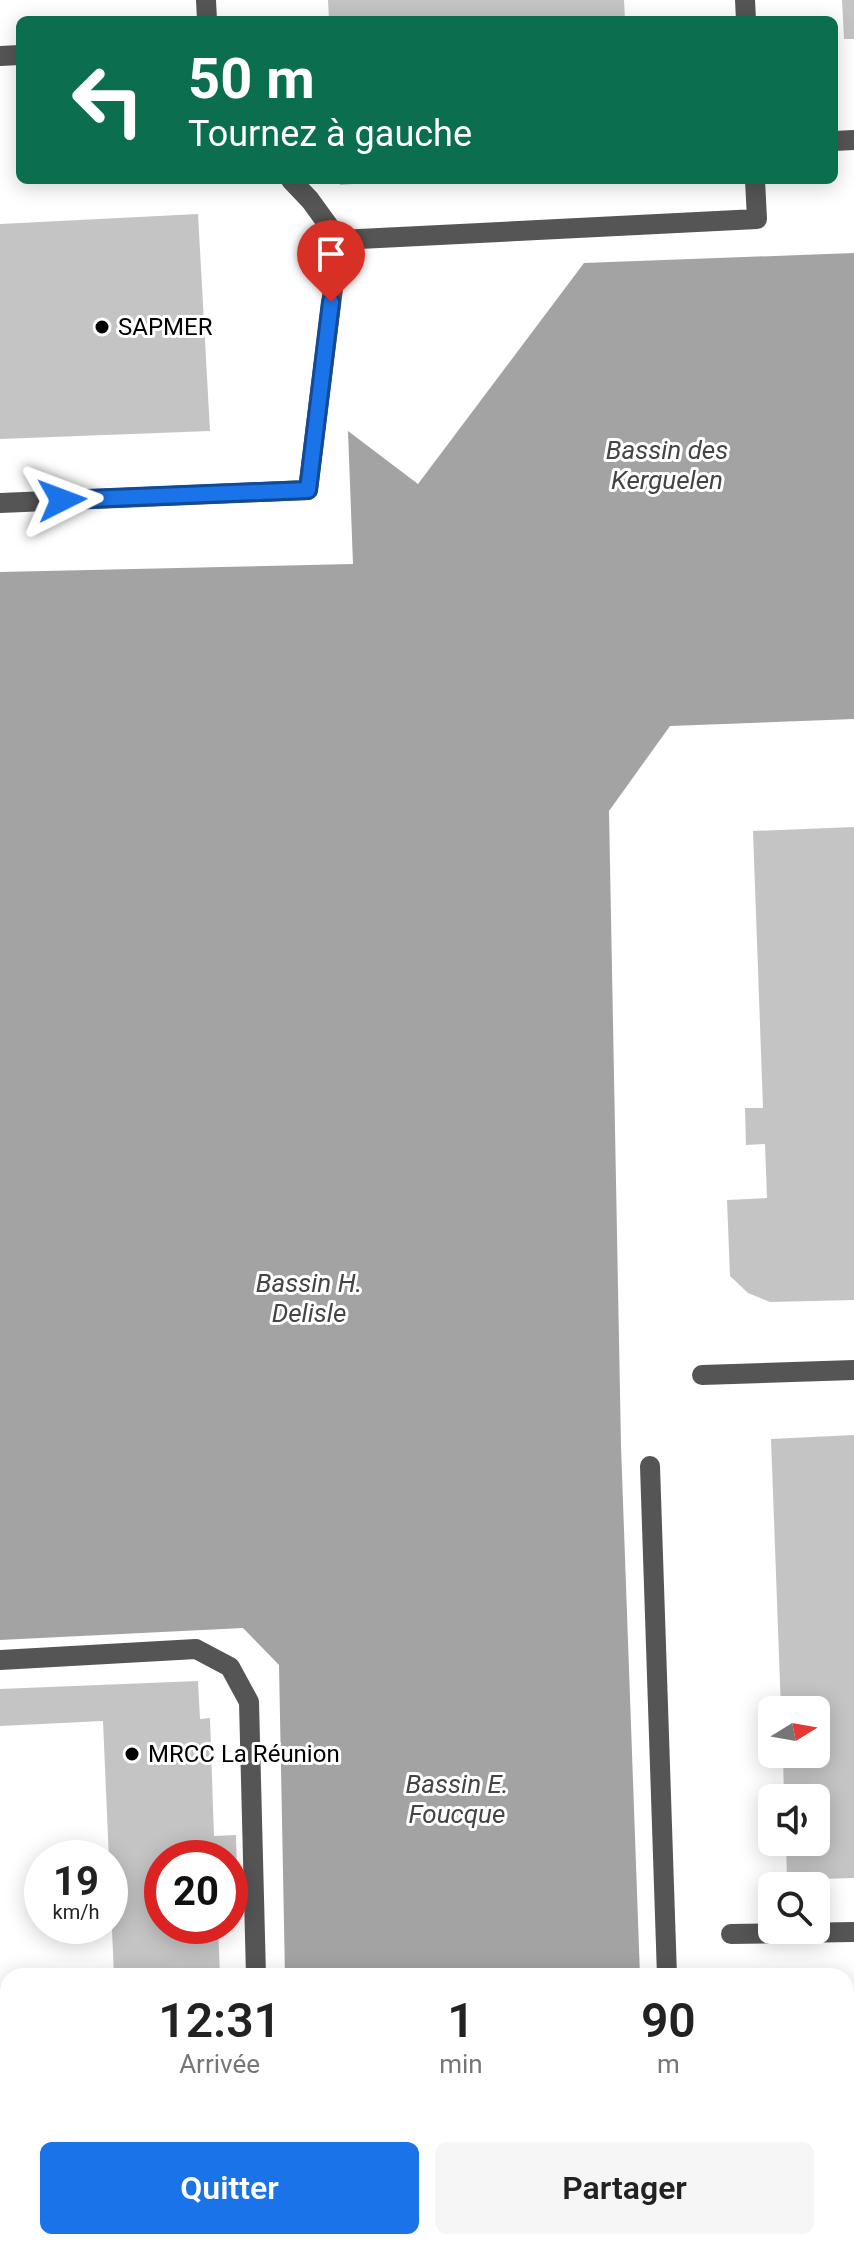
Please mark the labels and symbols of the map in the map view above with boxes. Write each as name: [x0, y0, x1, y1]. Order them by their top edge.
pin: [297, 220, 365, 302]
place label: SAPMER: [118, 313, 213, 341]
marker: SAPMER: [93, 318, 111, 336]
water label: Bassin des Kerguelen: [606, 435, 728, 495]
position arrow: [20, 458, 104, 542]
water label: Bassin H. Delisle: [256, 1268, 362, 1328]
north arrow: [758, 1696, 830, 1768]
place label: MRCC La Réunion: [148, 1740, 340, 1768]
marker: MRCC La Réunion: [123, 1745, 141, 1763]
water label: Bassin E. Foucque: [406, 1769, 508, 1829]
speed limit sign: 20: [144, 1840, 248, 1944]

